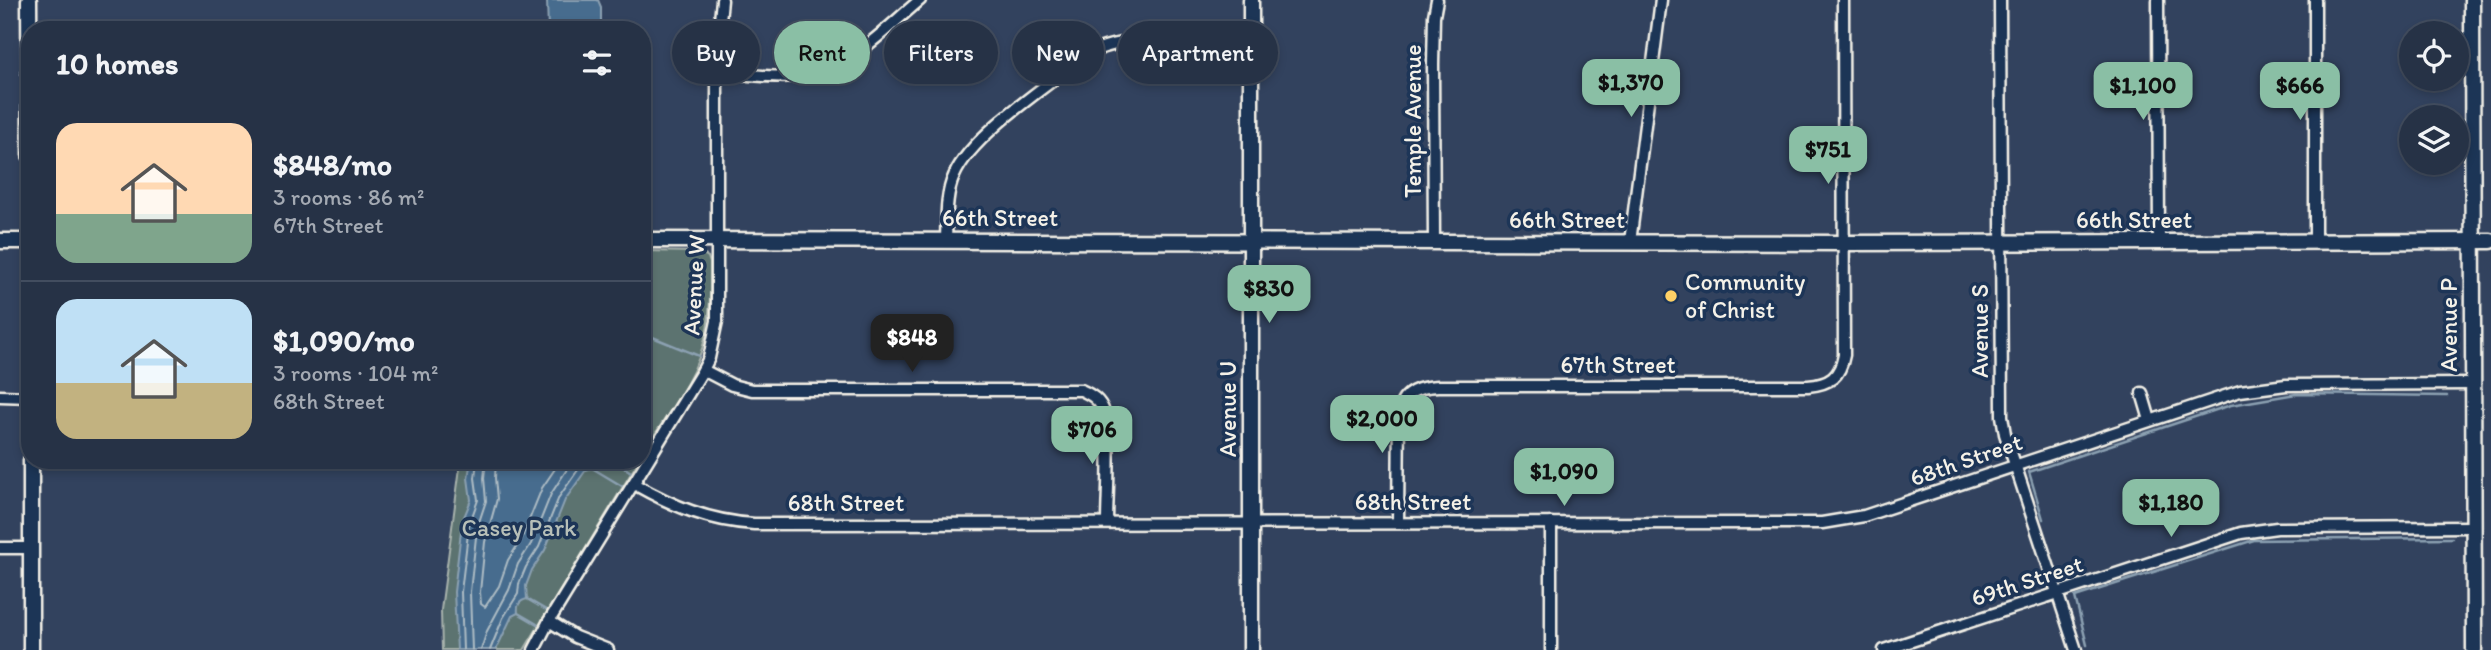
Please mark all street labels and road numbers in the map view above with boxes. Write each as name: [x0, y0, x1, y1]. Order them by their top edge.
street label: Temple Avenue: [1398, 44, 1427, 198]
street label: 66th Street: [942, 203, 1058, 232]
street label: 66th Street: [1509, 205, 1625, 234]
street label: 66th Street: [2076, 205, 2192, 234]
street label: Avenue W: [676, 234, 711, 336]
street label: Avenue P: [2434, 278, 2463, 372]
street label: Avenue S: [1965, 284, 1994, 378]
street label: 67th Street: [1560, 350, 1676, 379]
street label: Avenue U: [1213, 361, 1242, 457]
street label: 68th Street: [1906, 427, 2026, 492]
street label: 68th Street: [1355, 487, 1471, 516]
street label: 68th Street: [788, 488, 904, 517]
street label: 69th Street: [1967, 549, 2086, 612]

